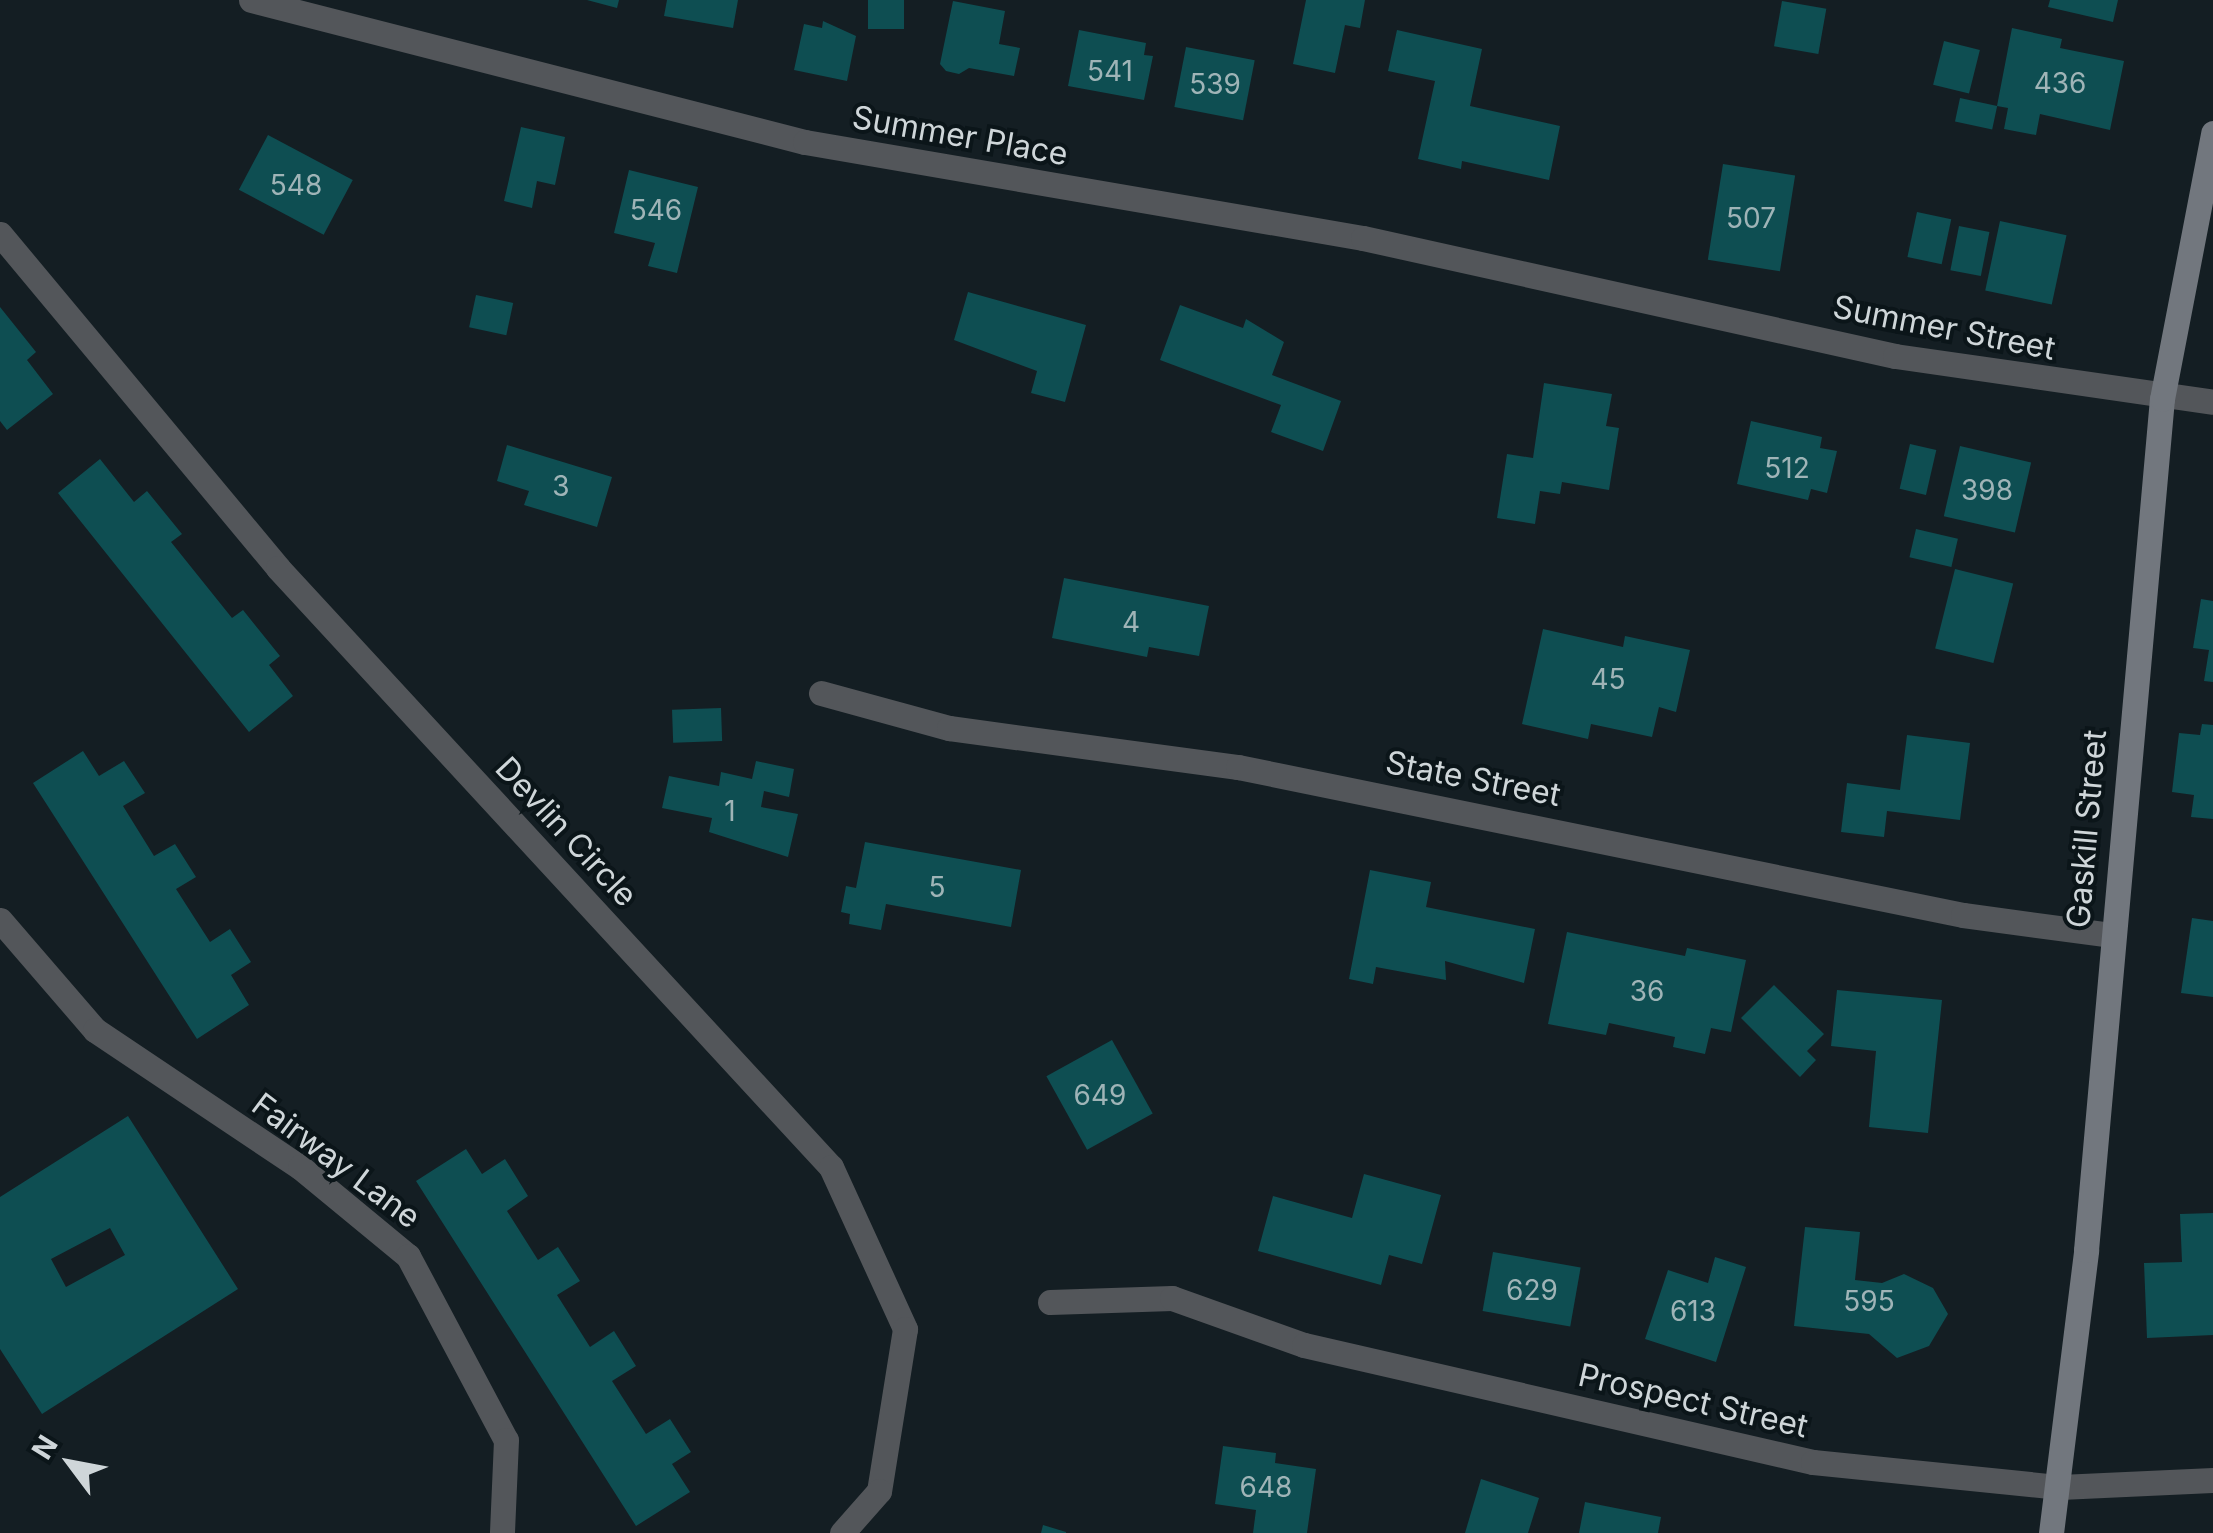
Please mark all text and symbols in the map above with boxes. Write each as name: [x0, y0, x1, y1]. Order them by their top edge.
house number: 541: [1087, 54, 1133, 88]
house number: 436: [2034, 66, 2086, 100]
house number: 539: [1189, 67, 1241, 101]
street label: Summer Place: [849, 98, 1071, 174]
house number: 548: [270, 168, 322, 202]
house number: 546: [630, 193, 682, 227]
house number: 507: [1726, 201, 1776, 235]
street label: Summer Street: [1830, 288, 2058, 368]
house number: 512: [1764, 451, 1810, 485]
house number: 3: [552, 469, 570, 503]
house number: 398: [1961, 473, 2013, 507]
house number: 4: [1122, 605, 1140, 639]
house number: 45: [1590, 662, 1626, 696]
street label: Gaskill Street: [2059, 728, 2115, 930]
street label: State Street: [1382, 743, 1564, 815]
street label: Devlin Circle: [487, 749, 645, 915]
house number: 1: [724, 794, 736, 828]
house number: 5: [928, 870, 946, 904]
house number: 36: [1630, 974, 1664, 1008]
house number: 649: [1074, 1078, 1126, 1112]
street label: Fairway Lane: [244, 1085, 428, 1237]
house number: 629: [1506, 1273, 1558, 1307]
house number: 595: [1843, 1284, 1895, 1318]
house number: 613: [1670, 1294, 1716, 1328]
street label: Prospect Street: [1575, 1356, 1811, 1446]
north arrow: [20, 1413, 120, 1513]
text: N: [24, 1429, 65, 1465]
house number: 648: [1240, 1470, 1292, 1504]

